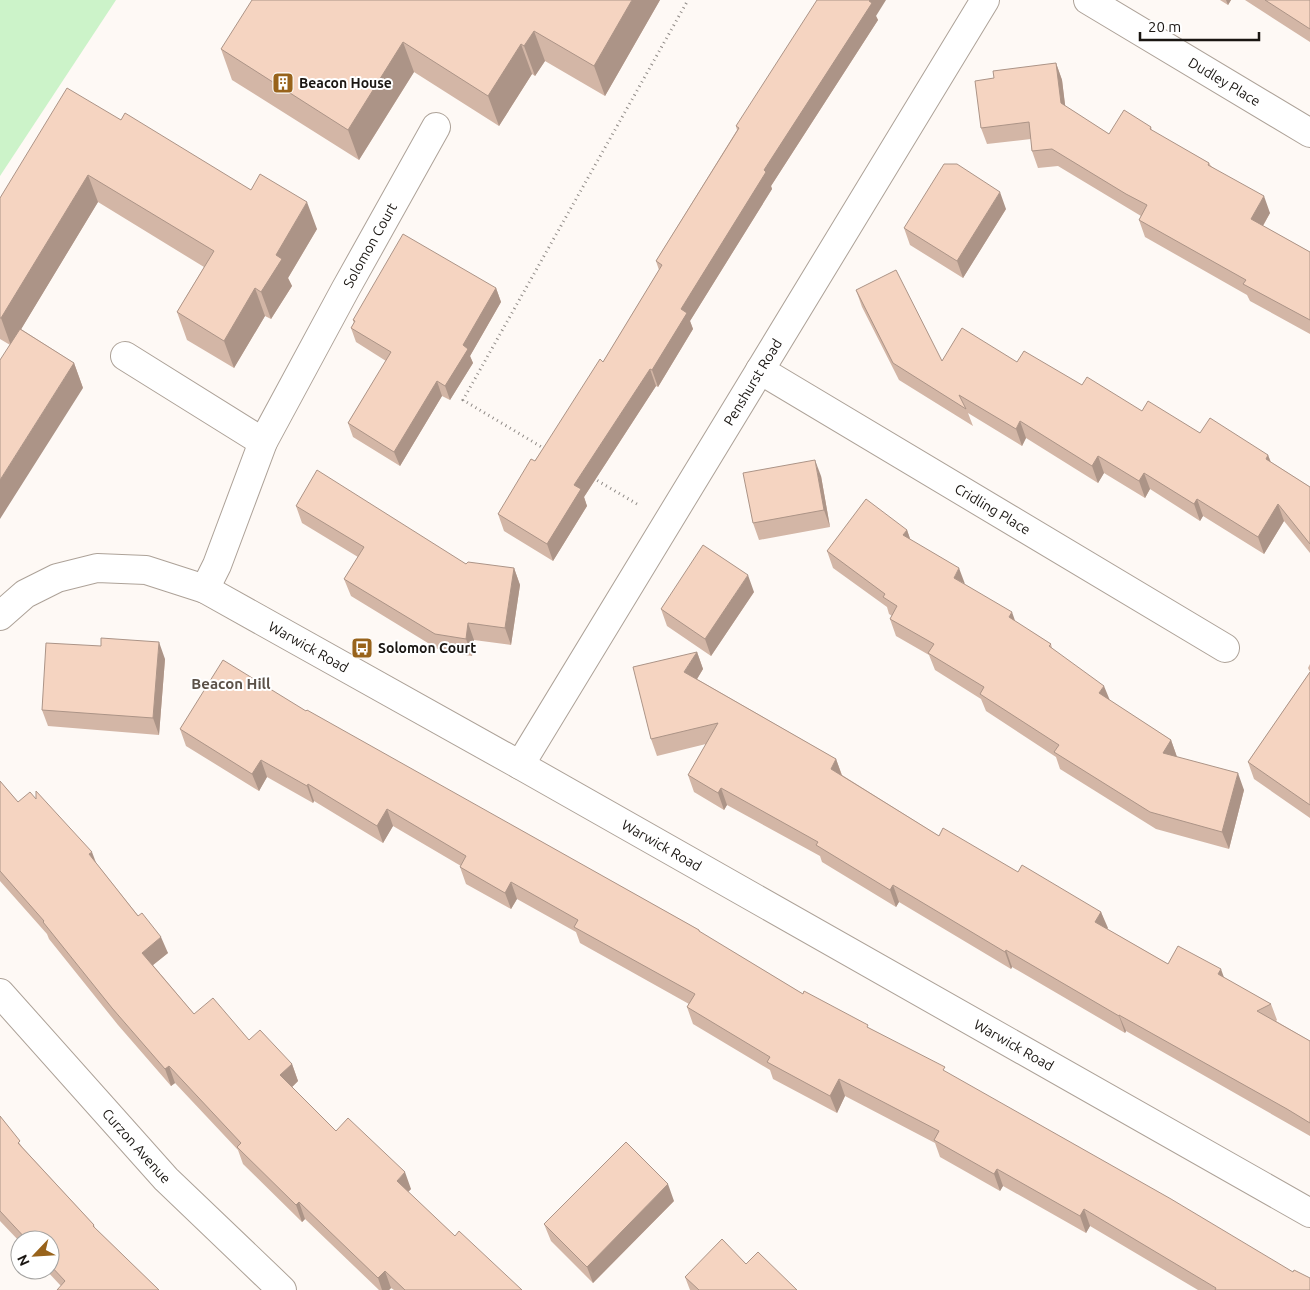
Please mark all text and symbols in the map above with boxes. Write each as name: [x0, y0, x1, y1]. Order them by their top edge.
scale bar: [1140, 10, 1259, 42]
text: 20 m: [1148, 18, 1181, 35]
street label: Dudley Place: [1186, 54, 1263, 109]
building icon: Beacon House: [271, 71, 295, 95]
place label: Beacon House: [299, 75, 392, 91]
street label: Solomon Court: [340, 200, 400, 291]
street label: Penshurst Road: [720, 336, 785, 428]
street label: Cridling Place: [952, 480, 1033, 538]
street label: Warwick Road: [266, 618, 351, 676]
bus stop icon: Solomon Court: [350, 636, 374, 660]
place label: Solomon Court: [378, 640, 476, 656]
district label: Beacon Hill: [191, 675, 271, 692]
street label: Warwick Road: [619, 816, 704, 874]
street label: Warwick Road: [971, 1016, 1057, 1074]
street label: Curzon Avenue: [99, 1105, 174, 1187]
north arrow: [10, 1230, 60, 1280]
text: N: [14, 1252, 33, 1269]

